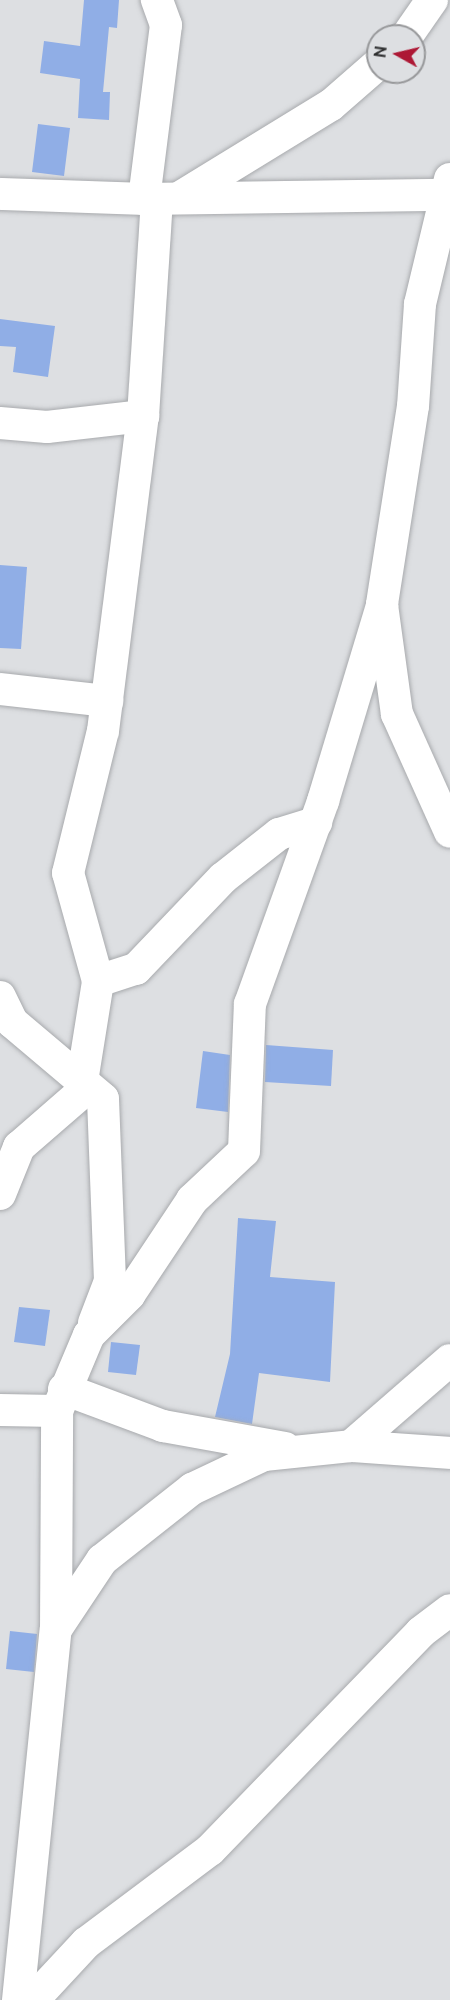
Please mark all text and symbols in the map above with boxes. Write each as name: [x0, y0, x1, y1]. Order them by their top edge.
north arrow: [366, 24, 426, 84]
text: N: [370, 45, 390, 59]

